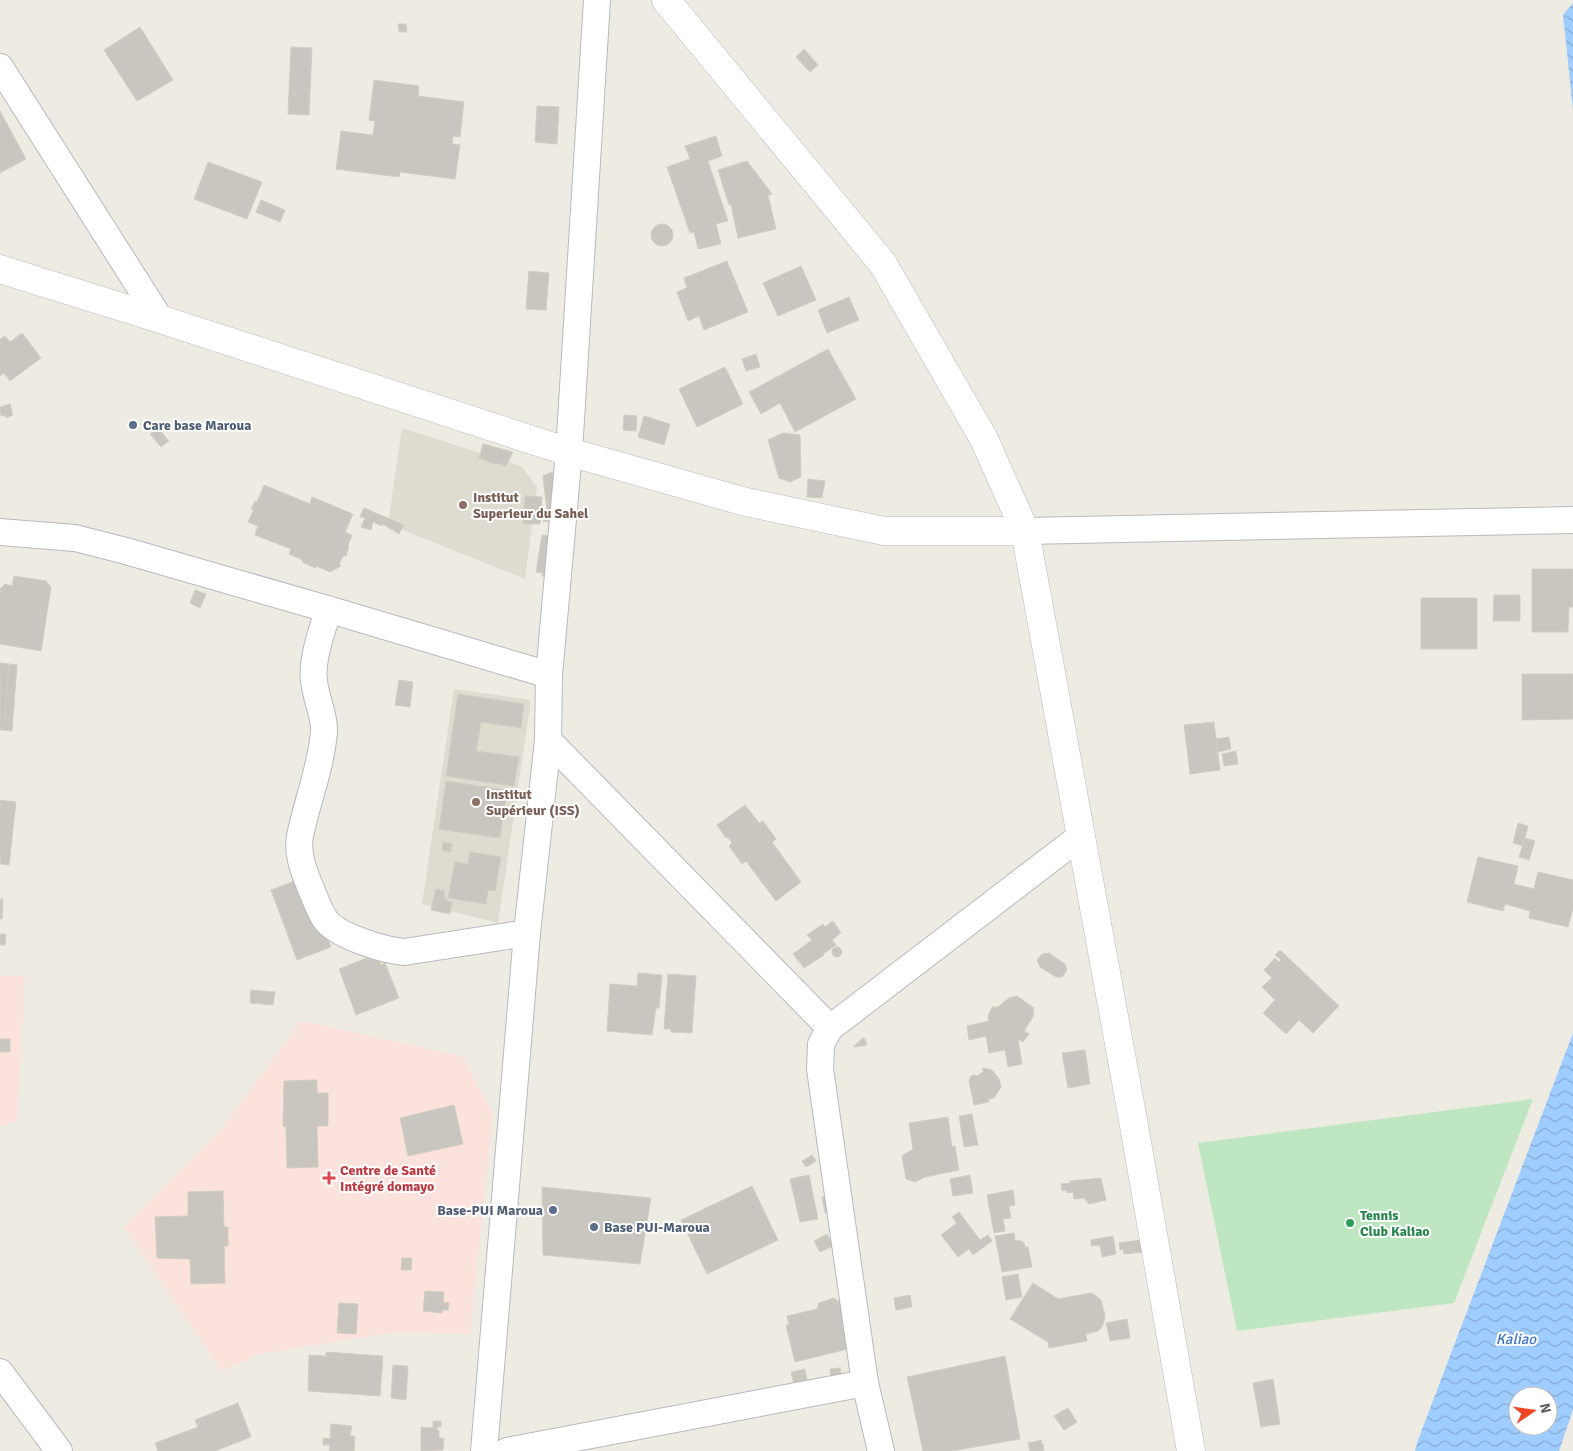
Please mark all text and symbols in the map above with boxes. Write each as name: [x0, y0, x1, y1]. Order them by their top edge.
place label: Care base Maroua: [143, 417, 251, 434]
marker: Care base Maroua: [127, 419, 139, 431]
place label: Institut Superieur du Sahel: [473, 489, 589, 522]
marker: Institut Superieur du Sahel: [457, 499, 469, 511]
place label: Institut Supérieur (ISS): [486, 786, 580, 819]
marker: Institut Supérieur (ISS): [470, 796, 482, 808]
place label: Centre de Santé Intégré domayo: [340, 1162, 436, 1195]
marker: Centre de Santé Intégré domayo: [322, 1171, 336, 1185]
place label: Base-PUI Maroua: [437, 1202, 543, 1219]
marker: Base-PUI Maroua: [547, 1204, 559, 1216]
place label: Tennis Club Kaliao: [1360, 1207, 1430, 1240]
marker: Tennis Club Kaliao: [1344, 1217, 1356, 1229]
place label: Base PUI-Maroua: [604, 1219, 710, 1236]
marker: Base PUI-Maroua: [588, 1221, 600, 1233]
water label: Kaliao: [1496, 1330, 1537, 1348]
north arrow: [1508, 1386, 1558, 1436]
text: N: [1536, 1402, 1555, 1415]

